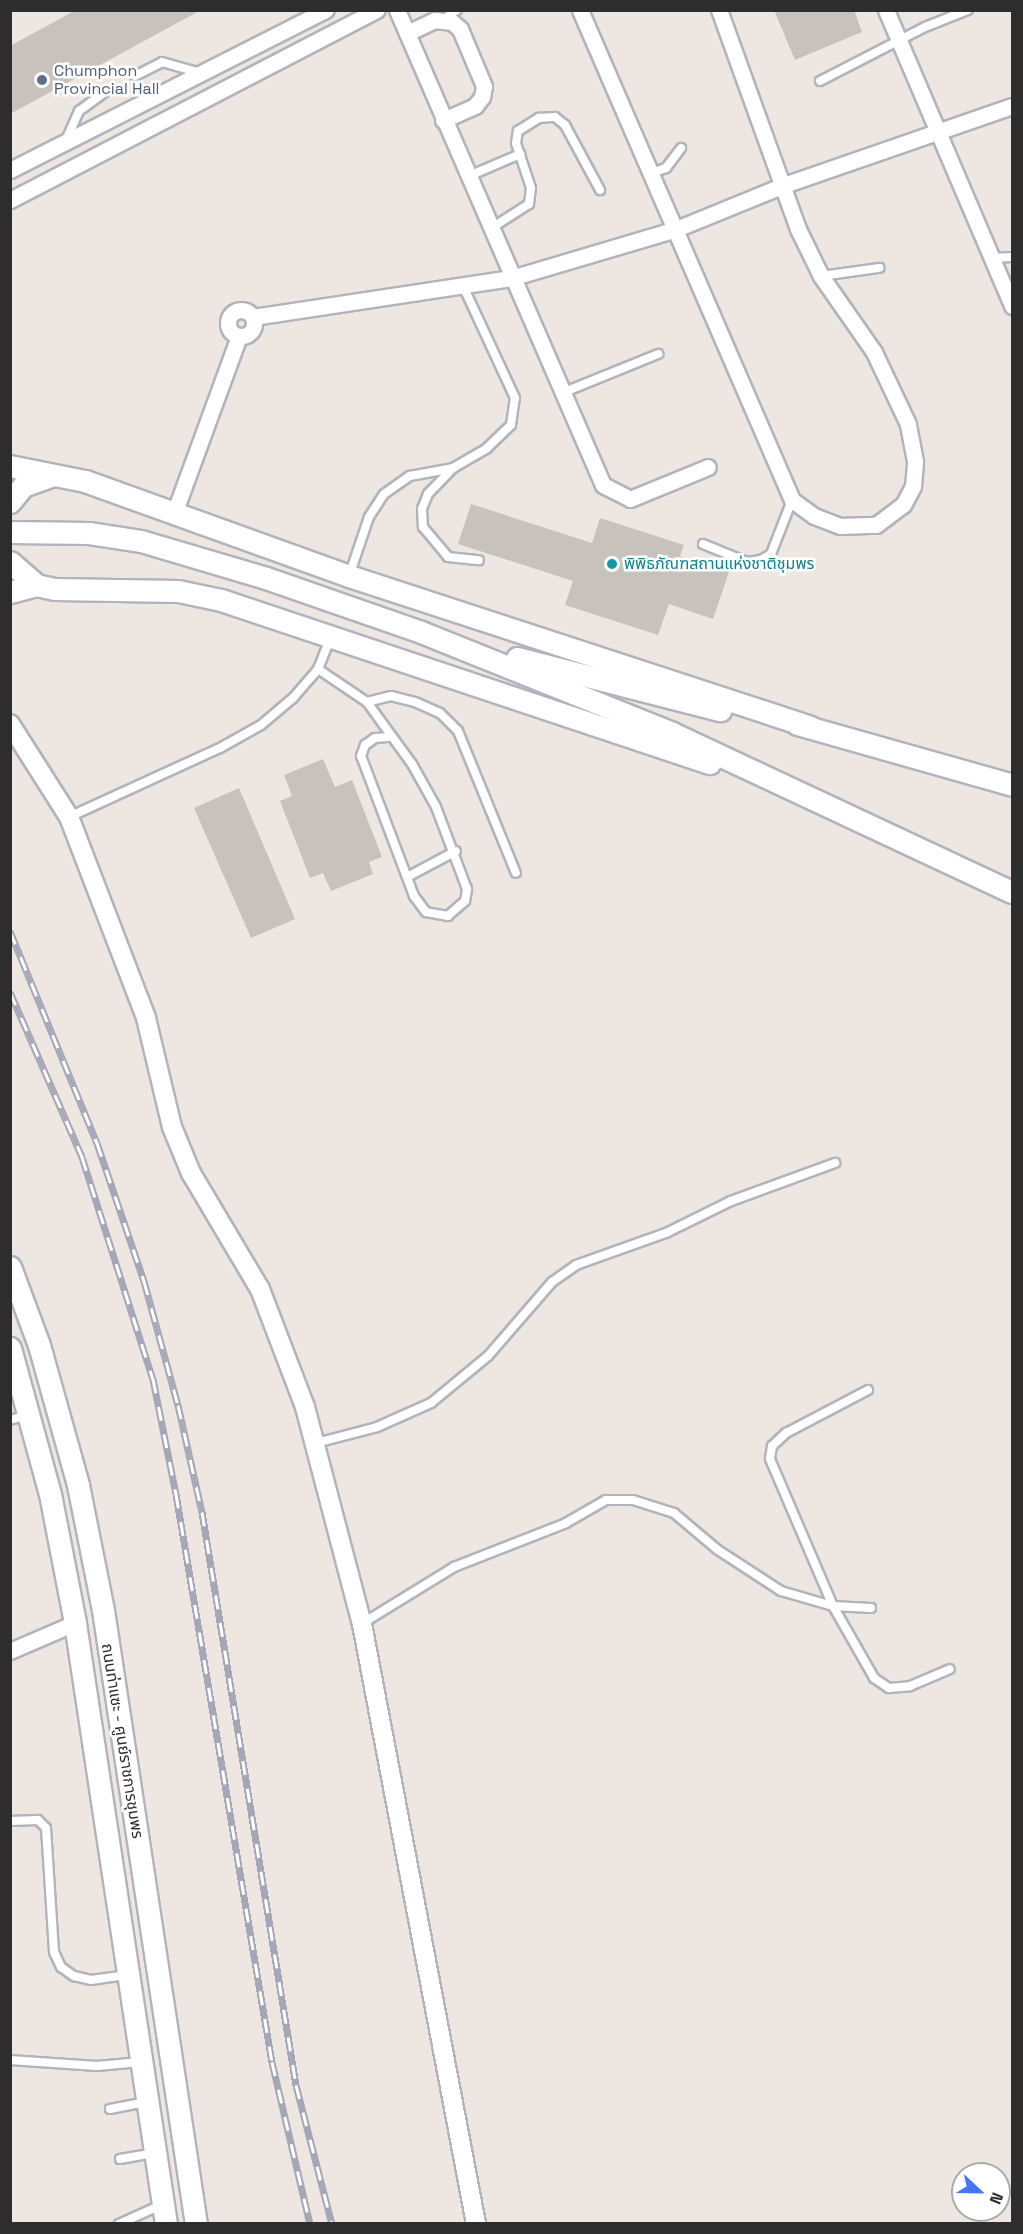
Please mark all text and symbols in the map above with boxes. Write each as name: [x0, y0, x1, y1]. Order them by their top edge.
place label: Chumphon Provincial Hall: [54, 61, 160, 99]
marker: Chumphon Provincial Hall: [35, 73, 49, 87]
place label: พิพิธภัณฑสถานแห่งชาติชุมพร: [624, 554, 814, 574]
marker: พิพิธภัณฑสถานแห่งชาติชุมพร: [605, 557, 619, 571]
street label: ถนนท่าแซะ - ศูนย์ราชการชุมพร: [97, 1642, 147, 1840]
north arrow: [951, 2162, 1011, 2222]
text: N: [985, 2189, 1008, 2207]

